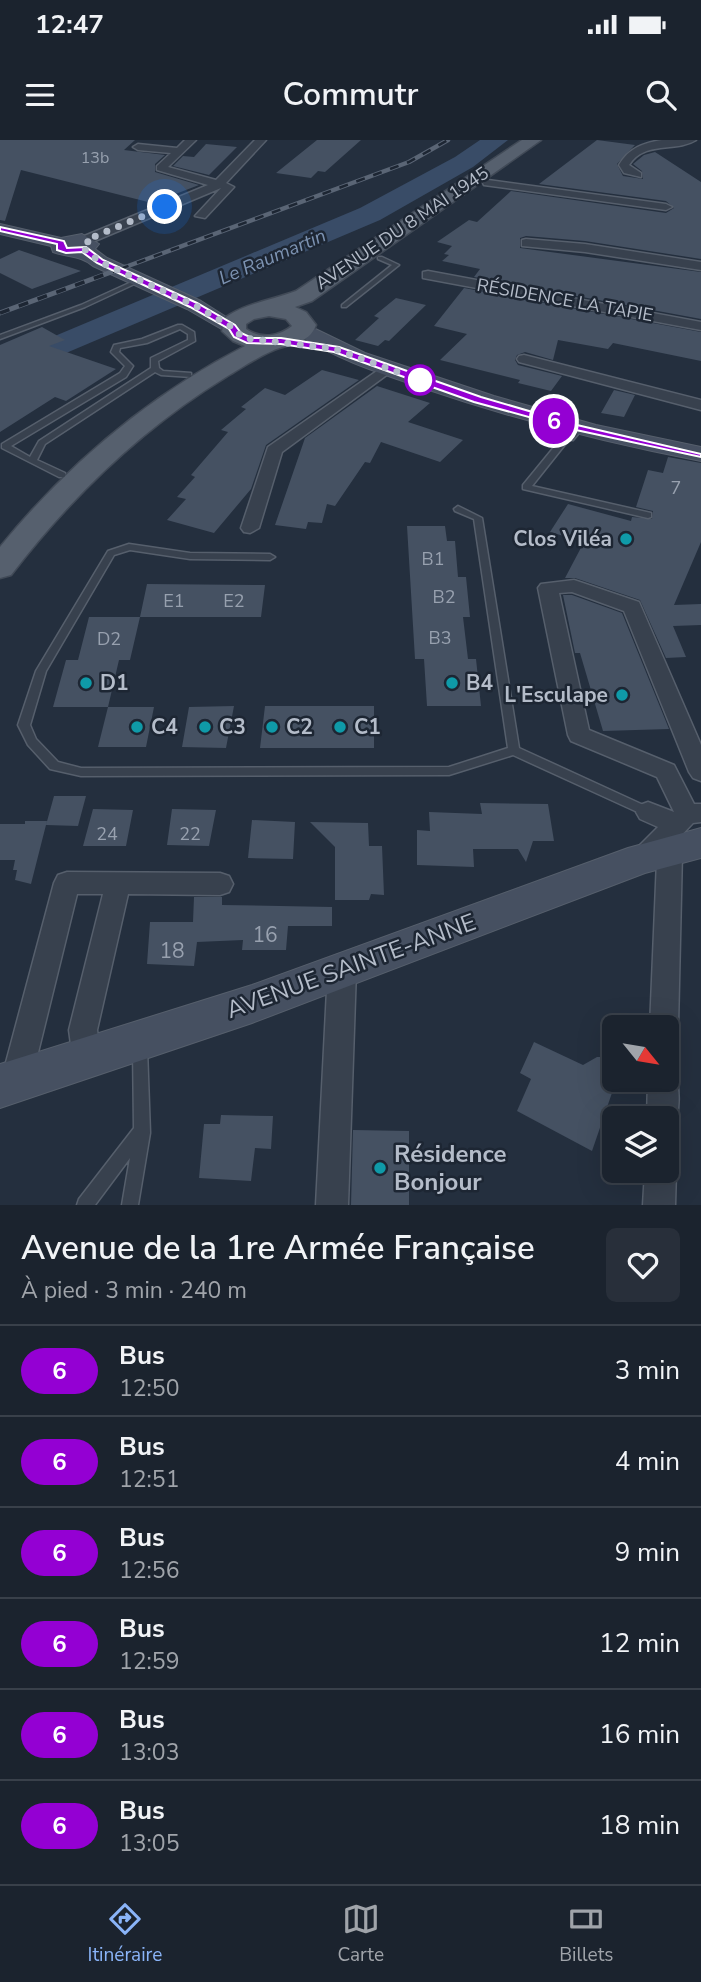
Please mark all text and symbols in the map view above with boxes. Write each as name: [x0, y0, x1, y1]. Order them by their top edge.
text: 12:47: [35, 7, 104, 42]
text: Commutr: [283, 73, 418, 116]
icon: menu: [21, 76, 59, 114]
icon: search: [642, 76, 680, 114]
house number: 13b: [81, 147, 109, 169]
street label: AVENUE DU 8 MAI 1945: [311, 161, 493, 295]
your location: [147, 189, 182, 224]
water label: Le Raumartin: [215, 223, 330, 291]
street label: RÉSIDENCE LA TAPIE: [475, 273, 655, 327]
unlabelled marker: [405, 365, 435, 395]
line badge: 6: [531, 398, 577, 444]
text: 6: [547, 405, 561, 437]
house number: 7: [671, 476, 681, 500]
place label: Clos Viléa: [513, 525, 612, 553]
marker: Clos Viléa: [618, 531, 634, 547]
house number: B1: [422, 547, 444, 571]
house number: B2: [433, 585, 455, 609]
house number: E1: [163, 589, 185, 613]
house number: E2: [223, 589, 245, 613]
house number: B3: [429, 626, 451, 650]
house number: D2: [97, 627, 121, 651]
place label: D1: [100, 669, 129, 697]
place label: B4: [466, 669, 493, 697]
marker: D1: [78, 675, 94, 691]
marker: B4: [444, 675, 460, 691]
place label: L'Esculape: [504, 681, 608, 709]
marker: L'Esculape: [614, 687, 630, 703]
place label: C4: [151, 713, 178, 741]
place label: C3: [219, 713, 246, 741]
place label: C2: [286, 713, 313, 741]
place label: C1: [354, 713, 381, 741]
marker: C4: [129, 719, 145, 735]
marker: C3: [197, 719, 213, 735]
marker: C2: [264, 719, 280, 735]
marker: C1: [332, 719, 348, 735]
house number: 24: [96, 822, 118, 846]
house number: 22: [179, 822, 201, 846]
street label: AVENUE SAINTE-ANNE: [222, 906, 480, 1026]
house number: 16: [252, 921, 278, 949]
house number: 18: [159, 937, 185, 965]
north arrow: [602, 1015, 679, 1092]
map controls: [602, 1015, 679, 1183]
button: layers: [602, 1106, 679, 1183]
place label: Résidence Bonjour: [394, 1138, 507, 1198]
marker: Résidence Bonjour: [372, 1160, 388, 1176]
text: Avenue de la 1re Armée Française: [21, 1226, 535, 1271]
button: heart: [606, 1228, 680, 1302]
text: À pied · 3 min · 240 m: [21, 1275, 247, 1306]
text: Bus: [119, 1338, 165, 1373]
text: 3 min: [615, 1353, 680, 1388]
text: 6: [52, 1355, 67, 1387]
text: 12:50: [119, 1373, 179, 1404]
text: Bus: [119, 1429, 165, 1464]
text: 4 min: [615, 1444, 680, 1479]
text: 6: [52, 1446, 67, 1478]
text: 12:51: [119, 1464, 179, 1495]
text: Bus: [119, 1520, 165, 1555]
text: 9 min: [615, 1535, 680, 1570]
text: 6: [52, 1537, 67, 1569]
text: 12:56: [119, 1555, 179, 1586]
text: Bus: [119, 1611, 165, 1646]
text: 12 min: [599, 1626, 680, 1661]
text: 6: [52, 1628, 67, 1660]
text: 12:59: [119, 1646, 179, 1677]
text: Bus: [119, 1702, 165, 1737]
text: 16 min: [599, 1717, 680, 1752]
text: 6: [52, 1719, 67, 1751]
text: 13:03: [119, 1737, 179, 1768]
text: Bus: [119, 1793, 165, 1828]
text: 18 min: [599, 1808, 680, 1843]
text: 6: [52, 1810, 67, 1842]
text: 13:05: [119, 1828, 179, 1859]
tab: Itinéraire: [88, 1900, 162, 1968]
tab: Carte: [337, 1900, 384, 1968]
tab: Billets: [559, 1900, 613, 1968]

